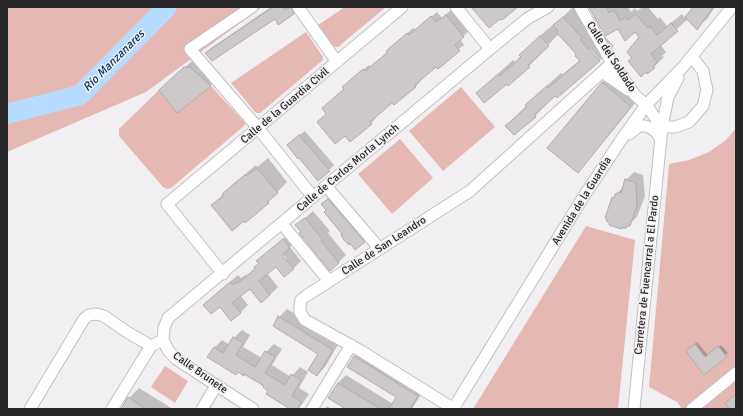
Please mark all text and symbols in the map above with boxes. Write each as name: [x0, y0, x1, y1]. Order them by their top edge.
street label: Calle del Soldado: [583, 19, 639, 95]
water label: Río Manzanares: [80, 27, 148, 95]
street label: Calle de la Guardia Civil: [238, 65, 332, 147]
street label: Calle de Carlos Morla Lynch: [294, 121, 402, 215]
street label: Avenida de la Guardia: [549, 154, 615, 248]
street label: Carretera de Fuencarral a El Pardo: [632, 195, 662, 355]
street label: Calle de San Leandro: [339, 214, 429, 278]
street label: Calle Brunete: [170, 349, 230, 397]

